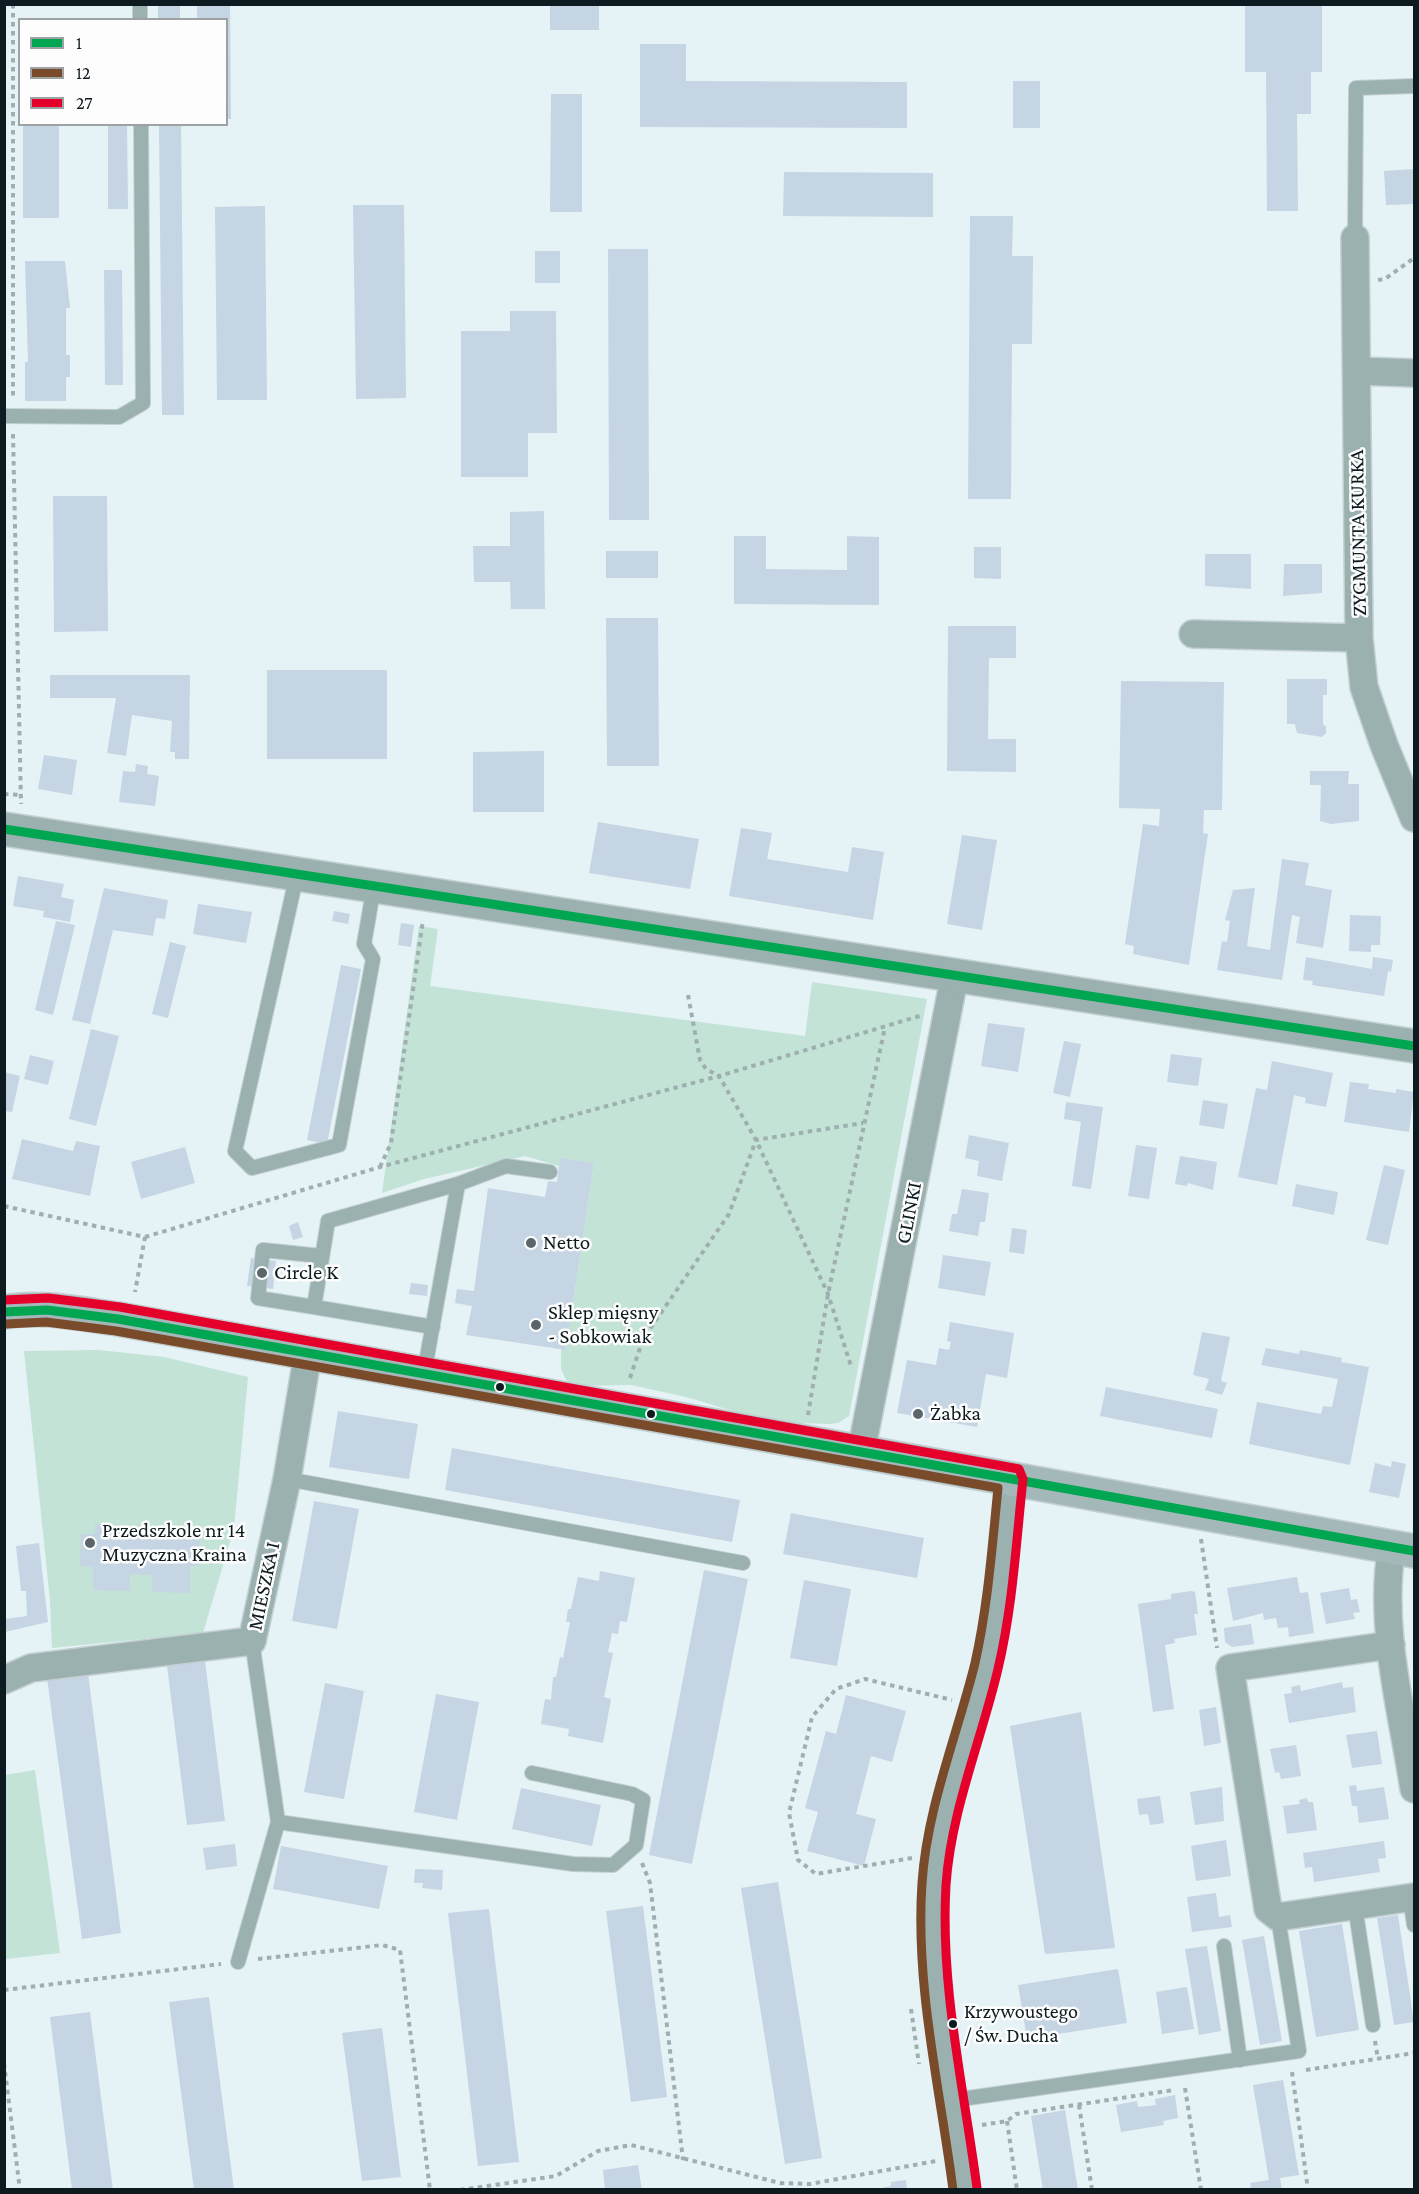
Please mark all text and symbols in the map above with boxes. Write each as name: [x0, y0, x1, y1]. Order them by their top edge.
legend: [18, 18, 228, 126]
text: 1: [76, 33, 82, 53]
text: 12: [76, 63, 91, 83]
text: 27: [76, 93, 93, 113]
street label: ZYGMUNTA KURKA: [1344, 450, 1372, 616]
street label: GLINKI: [891, 1180, 927, 1246]
place label: Netto: [543, 1230, 590, 1256]
marker: Netto: [524, 1236, 538, 1250]
place label: Circle K: [274, 1260, 338, 1286]
marker: Circle K: [255, 1266, 269, 1280]
place label: Sklep mięsny - Sobkowiak: [548, 1300, 658, 1350]
marker: Sklep mięsny - Sobkowiak: [529, 1318, 543, 1332]
unlabelled marker: [494, 1381, 506, 1393]
place label: Żabka: [930, 1401, 981, 1427]
marker: Żabka: [911, 1407, 925, 1421]
unlabelled marker: [645, 1408, 657, 1420]
place label: Przedszkole nr 14 Muzyczna Kraina: [102, 1518, 247, 1568]
marker: Przedszkole nr 14 Muzyczna Kraina: [83, 1536, 97, 1550]
street label: MIESZKA I: [242, 1539, 286, 1633]
place label: Krzywoustego / Św. Ducha: [964, 2000, 1078, 2047]
marker: Krzywoustego / Św. Ducha: [947, 2018, 959, 2030]

